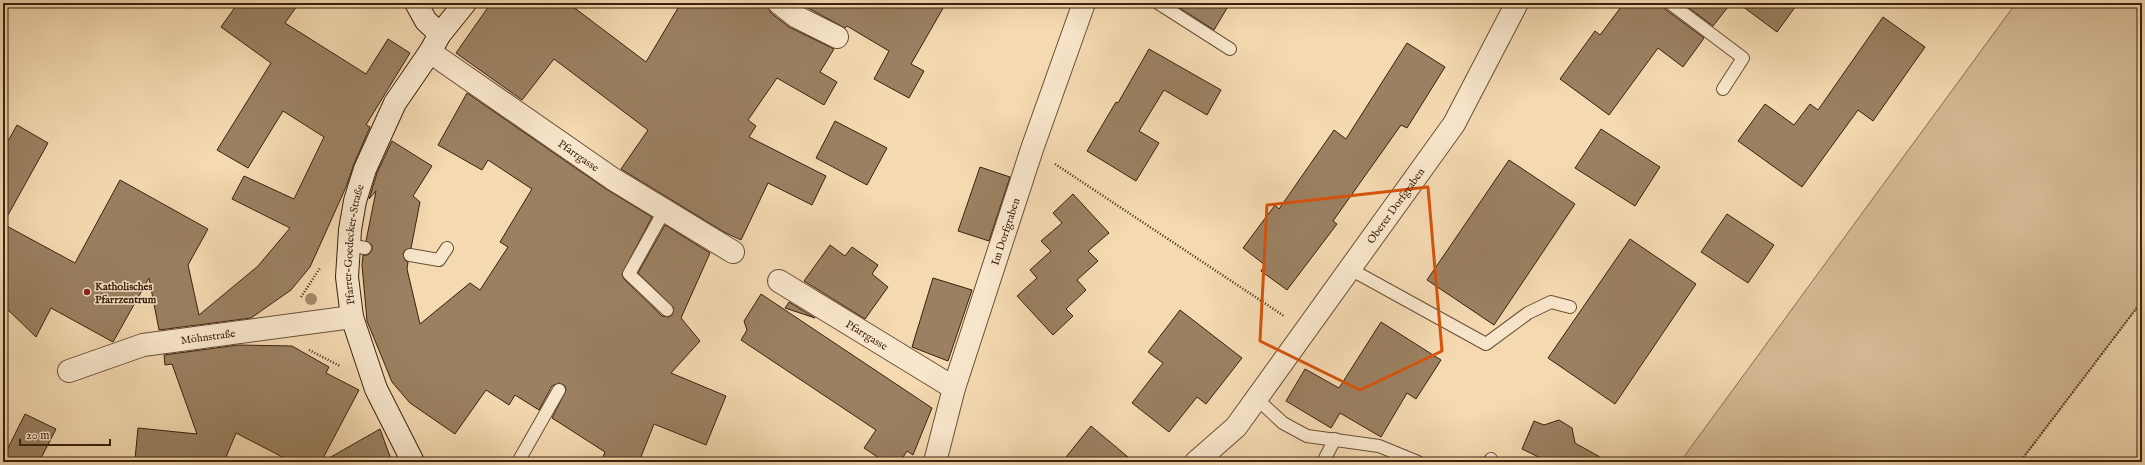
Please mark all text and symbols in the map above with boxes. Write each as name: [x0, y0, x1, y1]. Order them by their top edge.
street label: Pfarrgasse: [555, 137, 601, 175]
street label: Oberer Dorfgraben: [1364, 165, 1428, 247]
street label: Pfarrer-Goedecker-Straße: [341, 183, 368, 306]
street label: Im Dorfgraben: [988, 196, 1024, 267]
place label: Katholisches Pfarrzentrum: [95, 280, 157, 307]
marker: Katholisches Pfarrzentrum: [82, 287, 92, 297]
street label: Pfarrgasse: [843, 317, 890, 354]
street label: Möhnstraße: [180, 327, 236, 348]
scale bar: [20, 421, 110, 447]
text: 20 m: [26, 428, 49, 443]

